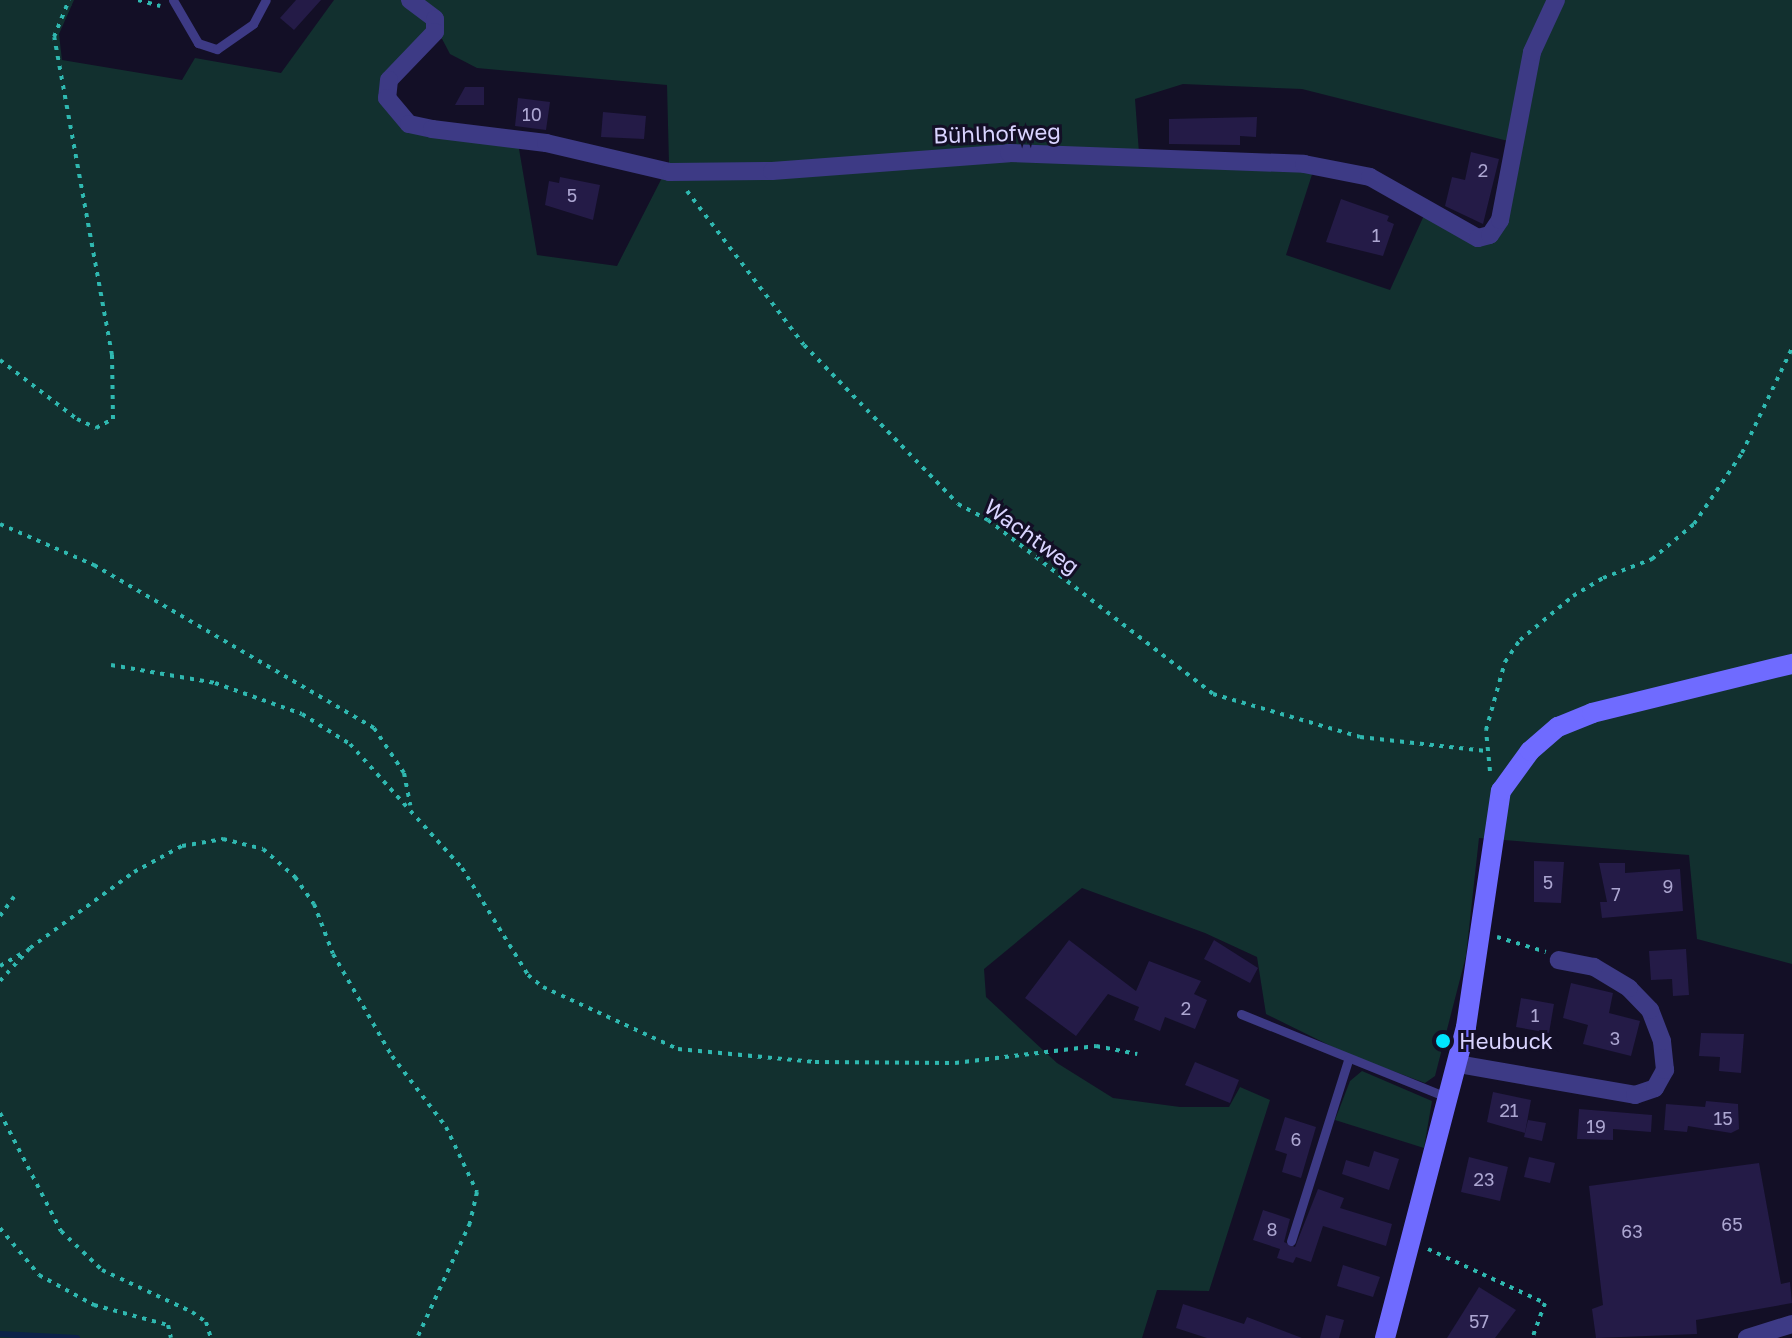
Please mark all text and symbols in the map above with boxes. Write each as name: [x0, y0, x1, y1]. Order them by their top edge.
house number: 10: [522, 103, 542, 125]
street label: Bühlhofweg: [933, 118, 1061, 148]
house number: 2: [1478, 159, 1488, 181]
house number: 5: [567, 184, 577, 206]
house number: 1: [1372, 224, 1380, 246]
street label: Wachtweg: [979, 493, 1085, 579]
house number: 5: [1543, 871, 1553, 893]
house number: 9: [1663, 875, 1673, 897]
house number: 7: [1611, 883, 1621, 905]
house number: 2: [1181, 997, 1191, 1019]
house number: 1: [1531, 1004, 1539, 1026]
house number: 3: [1610, 1027, 1620, 1049]
place label: Heubuck: [1459, 1028, 1553, 1054]
marker: Heubuck: [1434, 1032, 1452, 1050]
house number: 21: [1499, 1099, 1519, 1121]
house number: 15: [1713, 1107, 1733, 1129]
house number: 19: [1586, 1115, 1606, 1137]
house number: 6: [1291, 1128, 1301, 1150]
house number: 23: [1474, 1168, 1494, 1190]
house number: 65: [1721, 1213, 1743, 1235]
house number: 8: [1267, 1218, 1277, 1240]
house number: 63: [1621, 1220, 1643, 1242]
house number: 57: [1469, 1310, 1489, 1332]

